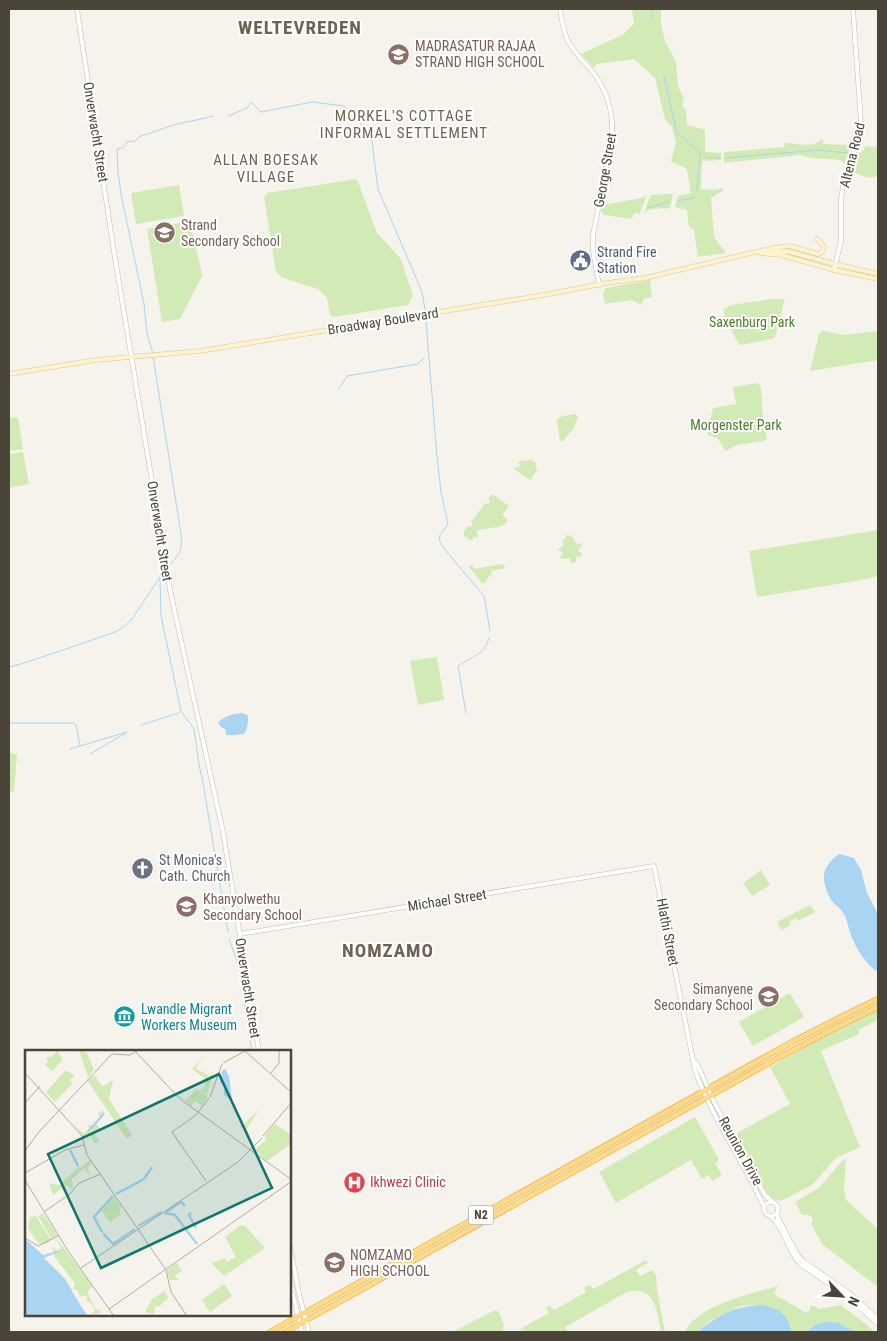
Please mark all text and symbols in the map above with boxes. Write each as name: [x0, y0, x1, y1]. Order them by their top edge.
district label: WELTEVREDEN: [238, 16, 362, 39]
place label: MADRASATUR RAJAA STRAND HIGH SCHOOL: [415, 38, 545, 70]
school or university icon: MADRASATUR RAJAA STRAND HIGH SCHOOL: [387, 42, 411, 66]
street label: Onverwacht Street: [80, 81, 112, 183]
district label: MORKEL'S COTTAGE INFORMAL SETTLEMENT: [320, 107, 488, 142]
street label: Altena Road: [836, 121, 868, 189]
street label: George Street: [591, 131, 619, 209]
district label: ALLAN BOESAK VILLAGE: [213, 151, 319, 186]
place label: Strand Secondary School: [181, 217, 280, 249]
school or university icon: Strand Secondary School: [153, 221, 177, 245]
place label: Strand Fire Station: [597, 244, 657, 276]
public building icon: Strand Fire Station: [569, 248, 593, 272]
street label: Broadway Boulevard: [326, 304, 440, 338]
park label: Saxenburg Park: [709, 314, 796, 330]
park label: Morgenster Park: [690, 417, 782, 433]
street label: Onverwacht Street: [144, 480, 176, 582]
place label: St Monica's Cath. Church: [159, 852, 230, 884]
church icon: St Monica's Cath. Church: [131, 856, 155, 880]
street label: Michael Street: [406, 886, 488, 914]
place label: Khanyolwethu Secondary School: [203, 891, 302, 923]
school or university icon: Khanyolwethu Secondary School: [175, 895, 199, 919]
street label: Hlathi Street: [654, 897, 682, 967]
street label: Onverwacht Street: [232, 937, 264, 1039]
district label: NOMZAMO: [342, 939, 434, 962]
place label: Simanyene Secondary School: [654, 981, 753, 1013]
school or university icon: Simanyene Secondary School: [757, 985, 781, 1009]
place label: Lwandle Migrant Workers Museum: [141, 1001, 237, 1033]
museum icon: Lwandle Migrant Workers Museum: [113, 1005, 137, 1029]
inset map: [25, 1050, 291, 1316]
street label: Reunion Drive: [716, 1114, 767, 1188]
hospital icon: Ikhwezi Clinic: [342, 1170, 366, 1194]
place label: Ikhwezi Clinic: [370, 1174, 446, 1190]
road number: N2: [468, 1206, 494, 1224]
place label: NOMZAMO HIGH SCHOOL: [350, 1247, 430, 1279]
school or university icon: NOMZAMO HIGH SCHOOL: [322, 1251, 346, 1275]
north arrow: [817, 1271, 867, 1321]
text: N: [845, 1294, 863, 1309]

